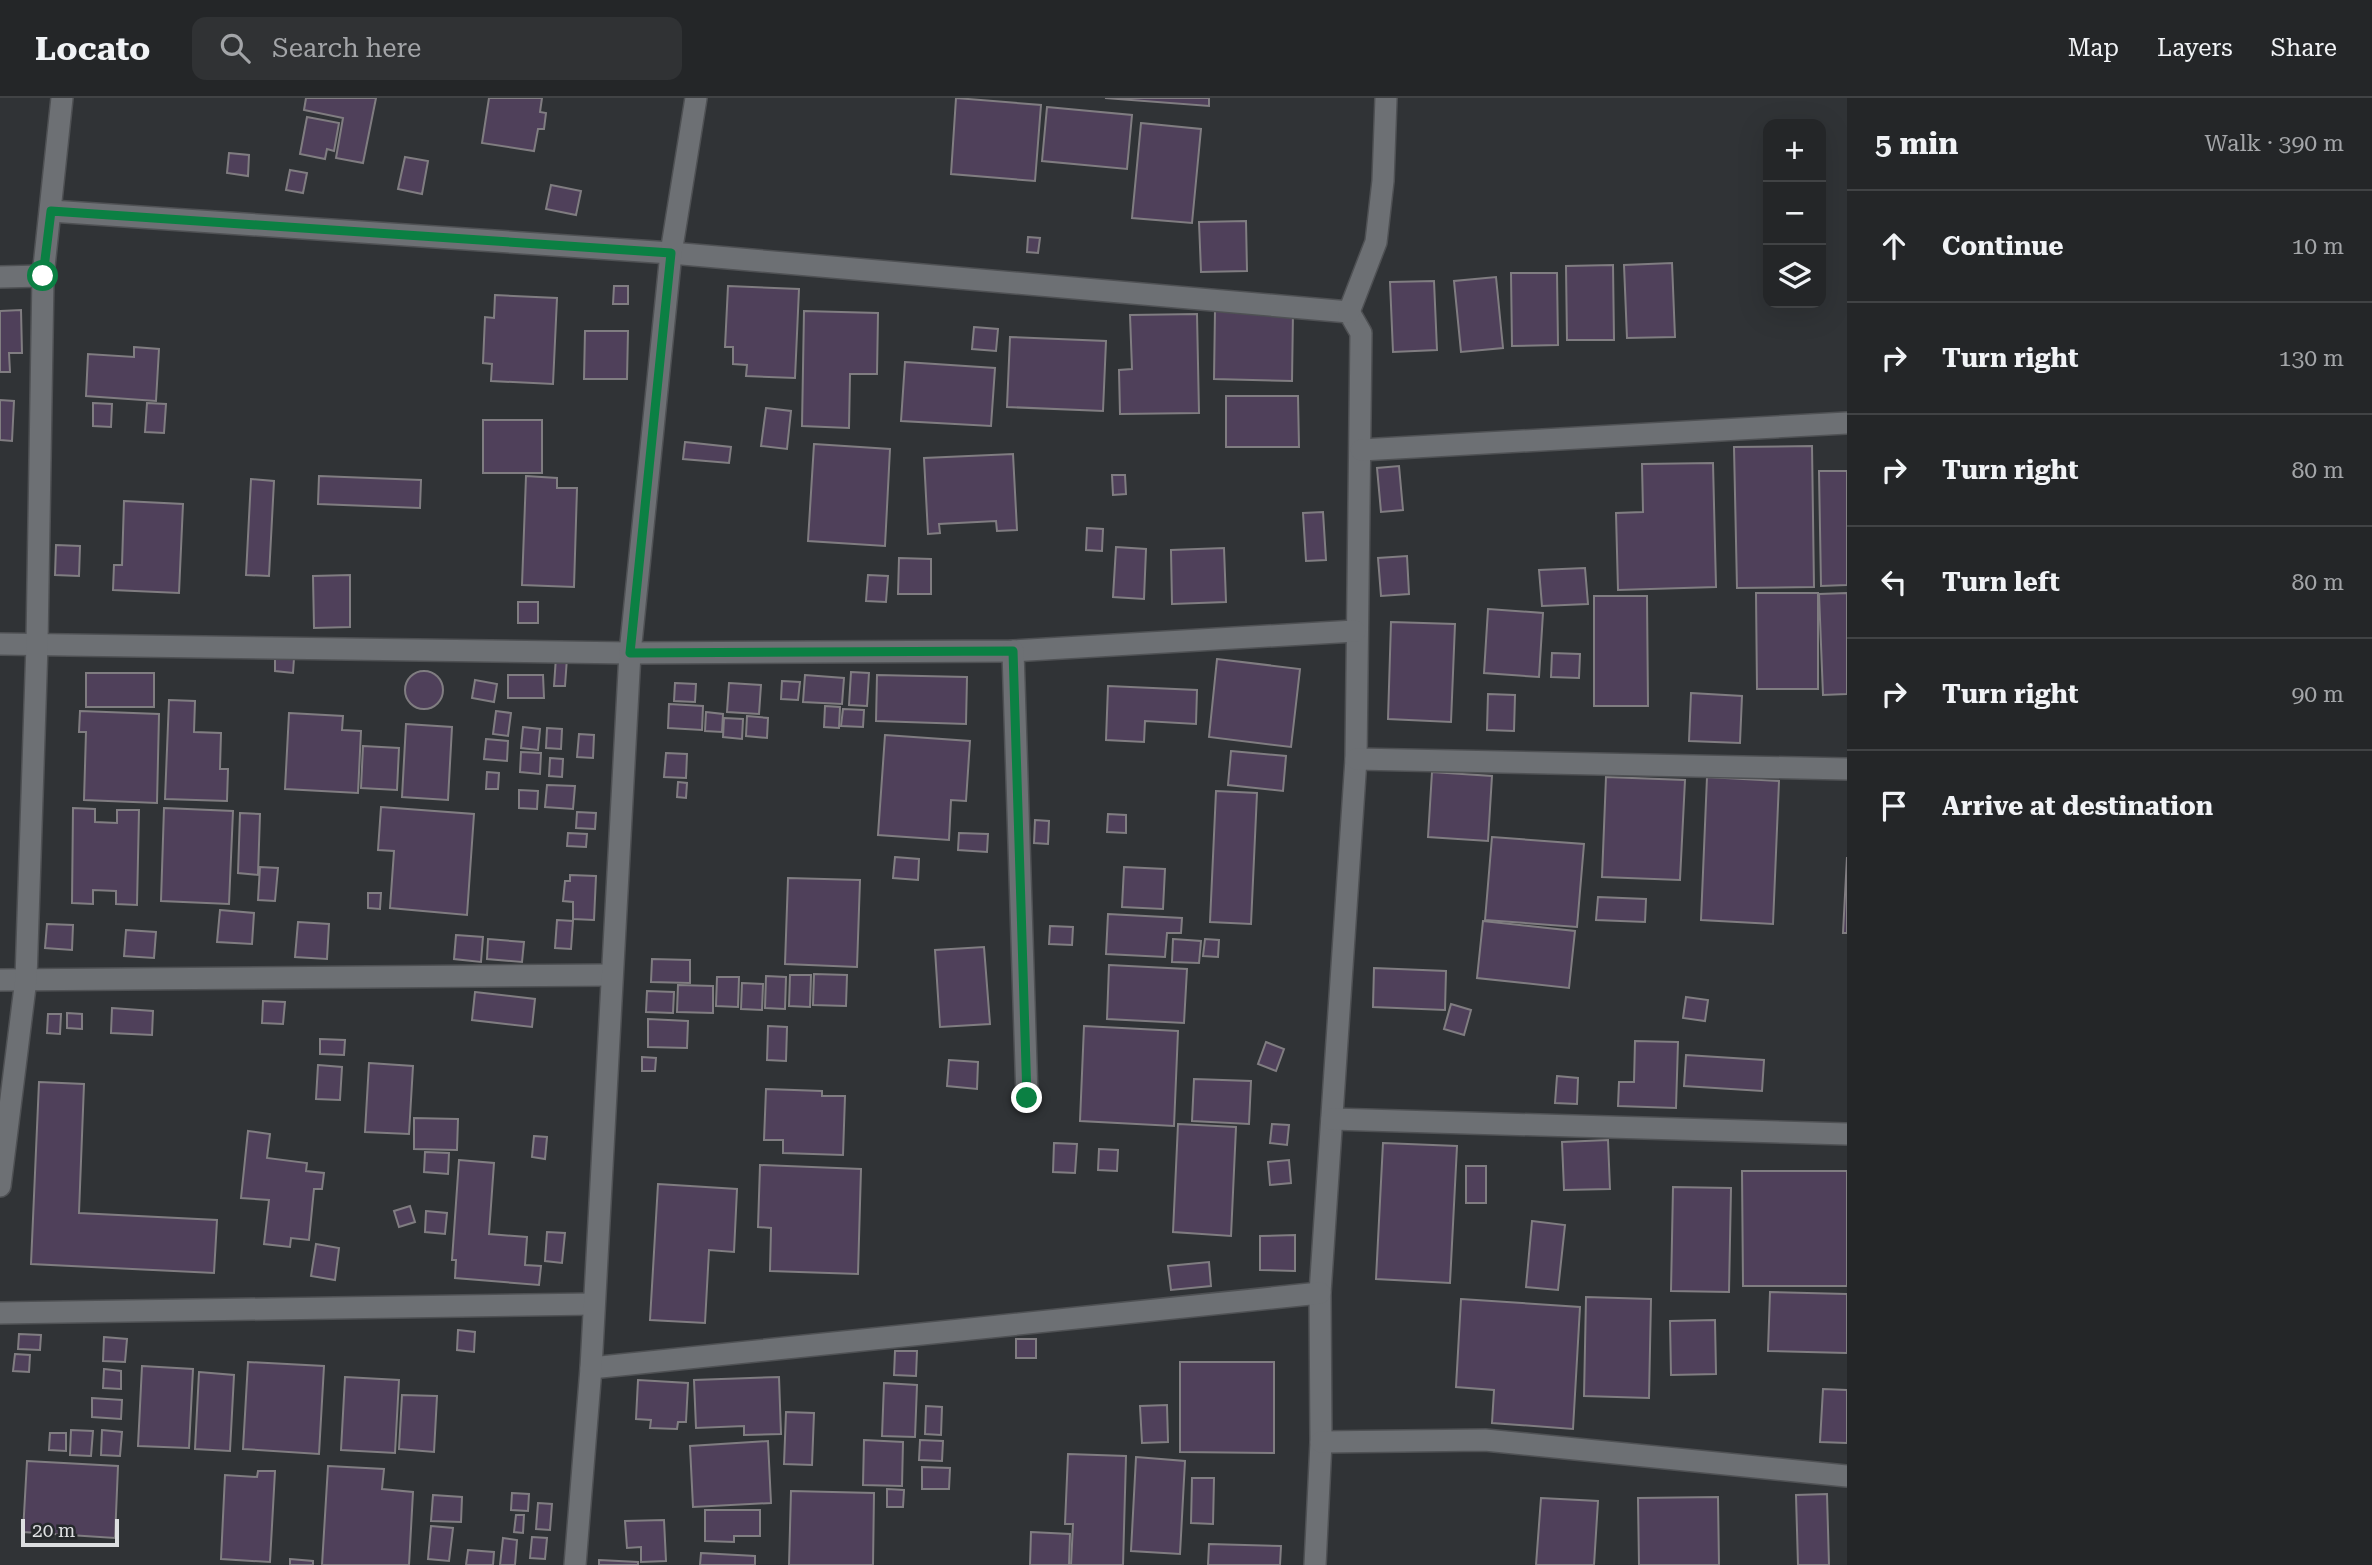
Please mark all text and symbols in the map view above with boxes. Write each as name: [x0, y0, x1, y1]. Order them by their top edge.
search box: [192, 17, 682, 80]
text: Locato: [35, 29, 150, 68]
icon: search: [216, 29, 254, 67]
text: Search here: [272, 33, 421, 63]
text: Map: [2068, 34, 2119, 62]
text: Layers: [2157, 34, 2233, 62]
text: Share: [2271, 34, 2337, 62]
map controls: [1763, 119, 1826, 308]
button: +: [1763, 119, 1826, 182]
text: 5 min: [1875, 126, 1958, 161]
text: Walk · 390 m: [2205, 130, 2344, 157]
button: −: [1763, 182, 1826, 245]
icon: ahead: [1875, 227, 1913, 265]
text: Continue: [1942, 231, 2064, 261]
text: 10 m: [2291, 233, 2344, 260]
button: layers: [1763, 245, 1826, 308]
route start: [27, 260, 58, 291]
icon: right: [1875, 339, 1913, 377]
text: Turn right: [1942, 343, 2078, 373]
text: 130 m: [2279, 345, 2344, 372]
icon: right: [1875, 451, 1913, 489]
text: Turn right: [1942, 455, 2078, 485]
text: 80 m: [2291, 457, 2344, 484]
icon: left: [1875, 563, 1913, 601]
text: Turn left: [1942, 567, 2060, 597]
text: 80 m: [2291, 569, 2344, 596]
icon: right: [1875, 675, 1913, 713]
text: Turn right: [1942, 679, 2078, 709]
text: 90 m: [2291, 681, 2344, 708]
icon: arrive: [1875, 787, 1913, 825]
text: Arrive at destination: [1942, 791, 2213, 821]
route end: [1011, 1082, 1042, 1113]
scale bar: [21, 1516, 119, 1548]
text: 20 m: [32, 1519, 75, 1542]

